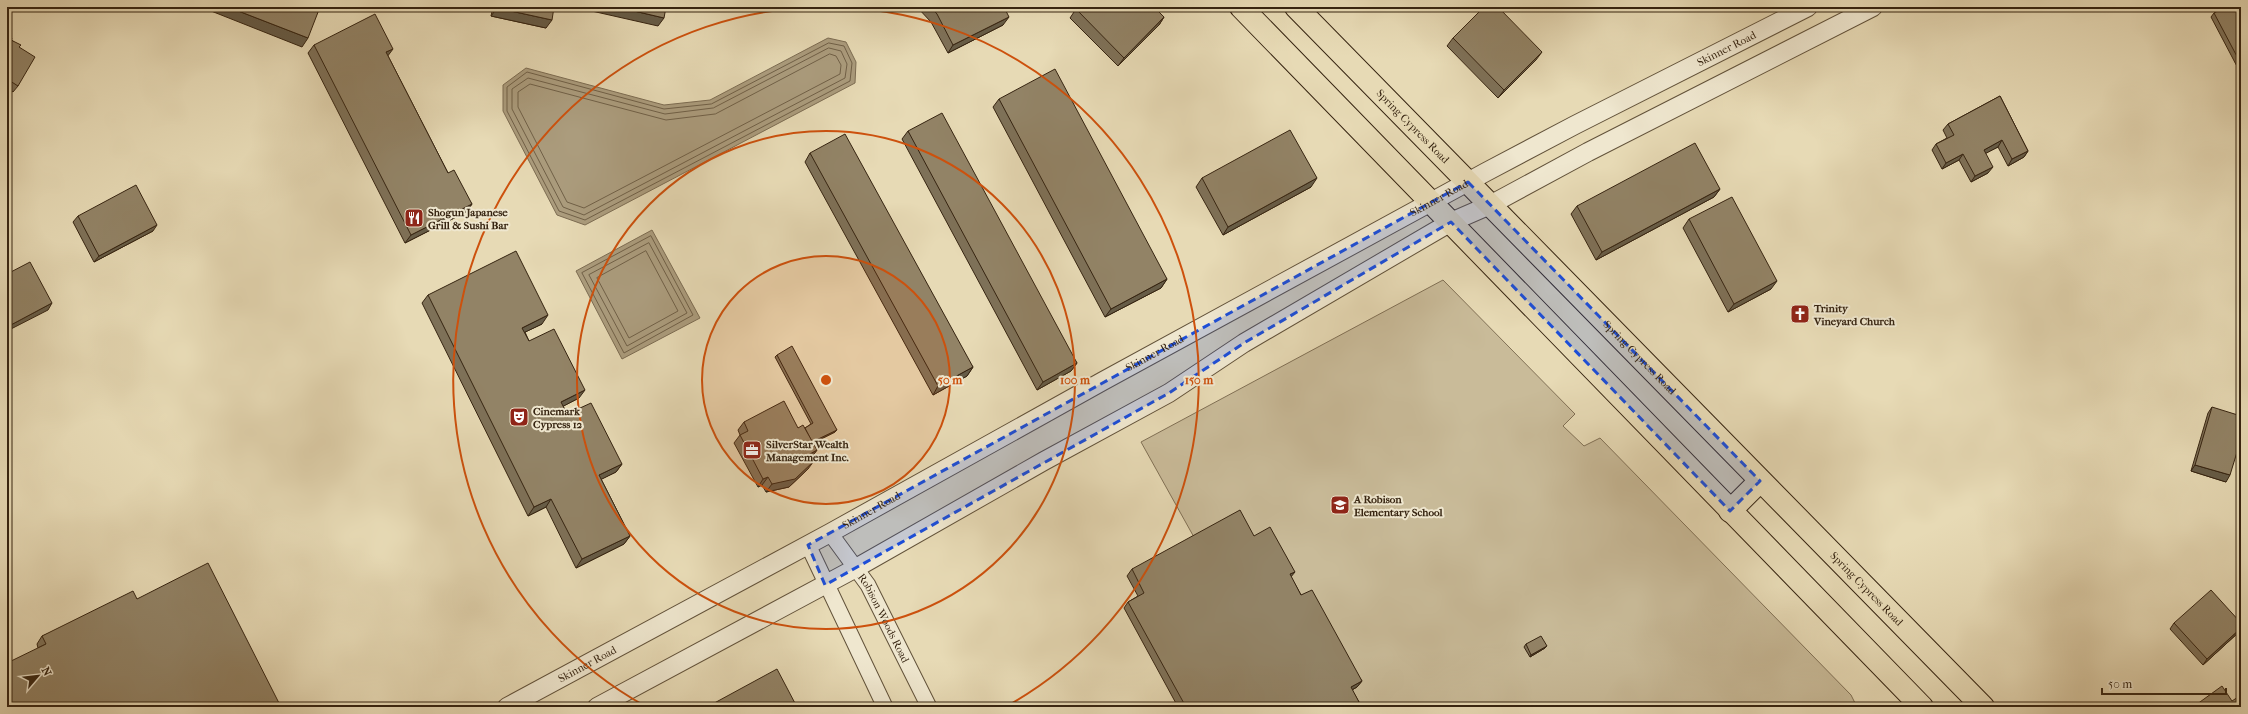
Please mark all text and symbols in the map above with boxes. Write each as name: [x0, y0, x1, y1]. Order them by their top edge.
street label: Skinner Road: [1695, 28, 1759, 69]
street label: Spring Cypress Road: [1374, 87, 1453, 167]
street label: Skinner Road: [1408, 176, 1471, 219]
place label: Shogun Japanese Grill & Sushi Bar: [428, 206, 508, 232]
restaurant icon: Shogun Japanese Grill & Sushi Bar: [403, 207, 425, 229]
place label: Trinity Vineyard Church: [1813, 302, 1896, 328]
church icon: Trinity Vineyard Church: [1789, 303, 1811, 325]
street label: Spring Cypress Road: [1601, 318, 1680, 398]
street label: Skinner Road: [1123, 331, 1187, 374]
centre of rings: [819, 373, 833, 387]
text: 50 m: [938, 373, 963, 387]
text: 100 m: [1060, 373, 1091, 387]
text: 150 m: [1185, 373, 1214, 387]
place label: Cinemark Cypress 12: [533, 405, 583, 431]
theatre icon: Cinemark Cypress 12: [508, 406, 530, 428]
place label: SilverStar Wealth Management Inc.: [765, 438, 849, 464]
office icon: SilverStar Wealth Management Inc.: [741, 439, 763, 461]
street label: Skinner Road: [840, 488, 903, 531]
place label: A Robison Elementary School: [1353, 493, 1444, 519]
school or university icon: A Robison Elementary School: [1329, 494, 1351, 516]
street label: Spring Cypress Road: [1828, 549, 1907, 629]
street label: Robison Woods Road: [855, 571, 913, 666]
street label: Skinner Road: [556, 642, 619, 685]
north arrow: [18, 656, 58, 696]
text: N: [39, 665, 54, 679]
scale bar: [2102, 670, 2226, 696]
text: 50 m: [2108, 677, 2132, 691]

